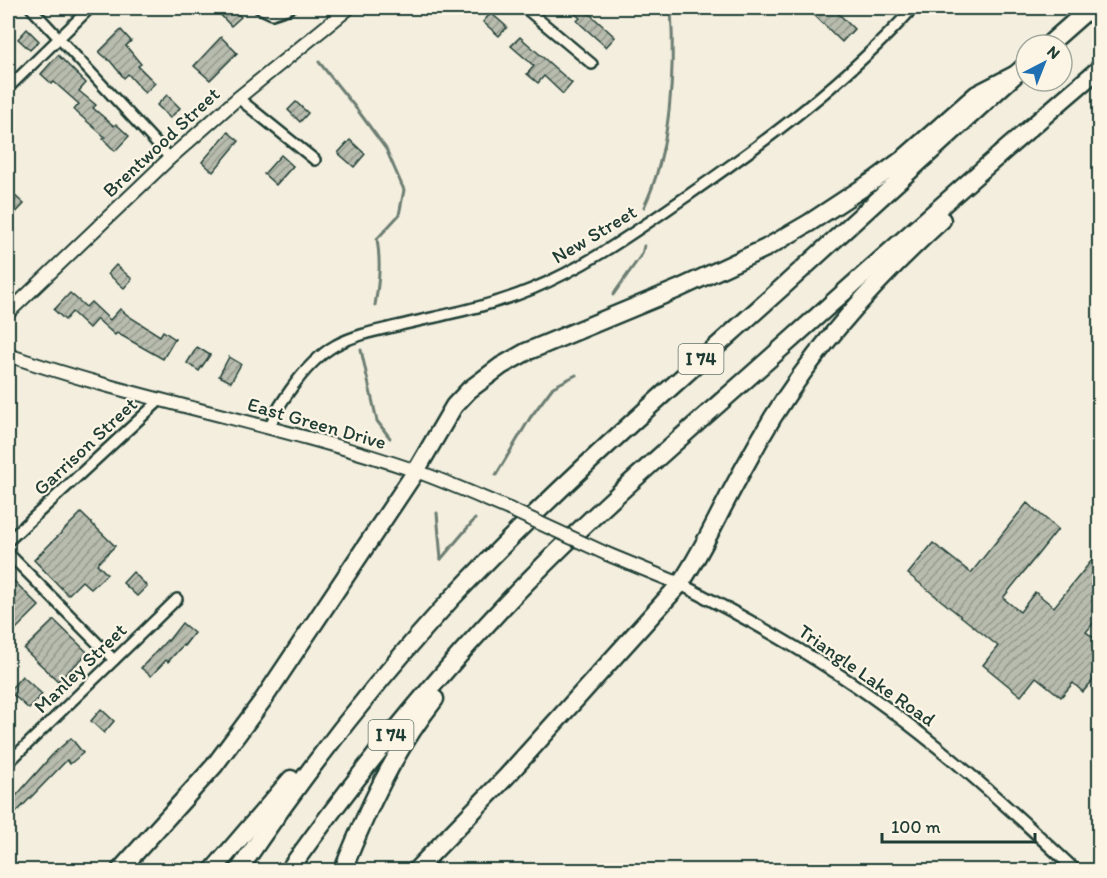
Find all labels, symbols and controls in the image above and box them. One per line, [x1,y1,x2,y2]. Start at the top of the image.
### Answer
north arrow [1014,33,1074,93]
text: N [1043,42,1064,63]
street label: Brentwood Street [98,81,225,202]
street label: New Street [547,199,641,269]
road number: I 74 [678,344,724,374]
street label: Garrison Street [28,392,142,500]
street label: East Green Drive [245,392,389,454]
street label: Manley Street [29,618,131,718]
street label: Triangle Lake Road [794,619,940,731]
road number: I 74 [368,720,414,750]
scale bar [882,806,1035,844]
text: 100 m [891,816,941,838]

